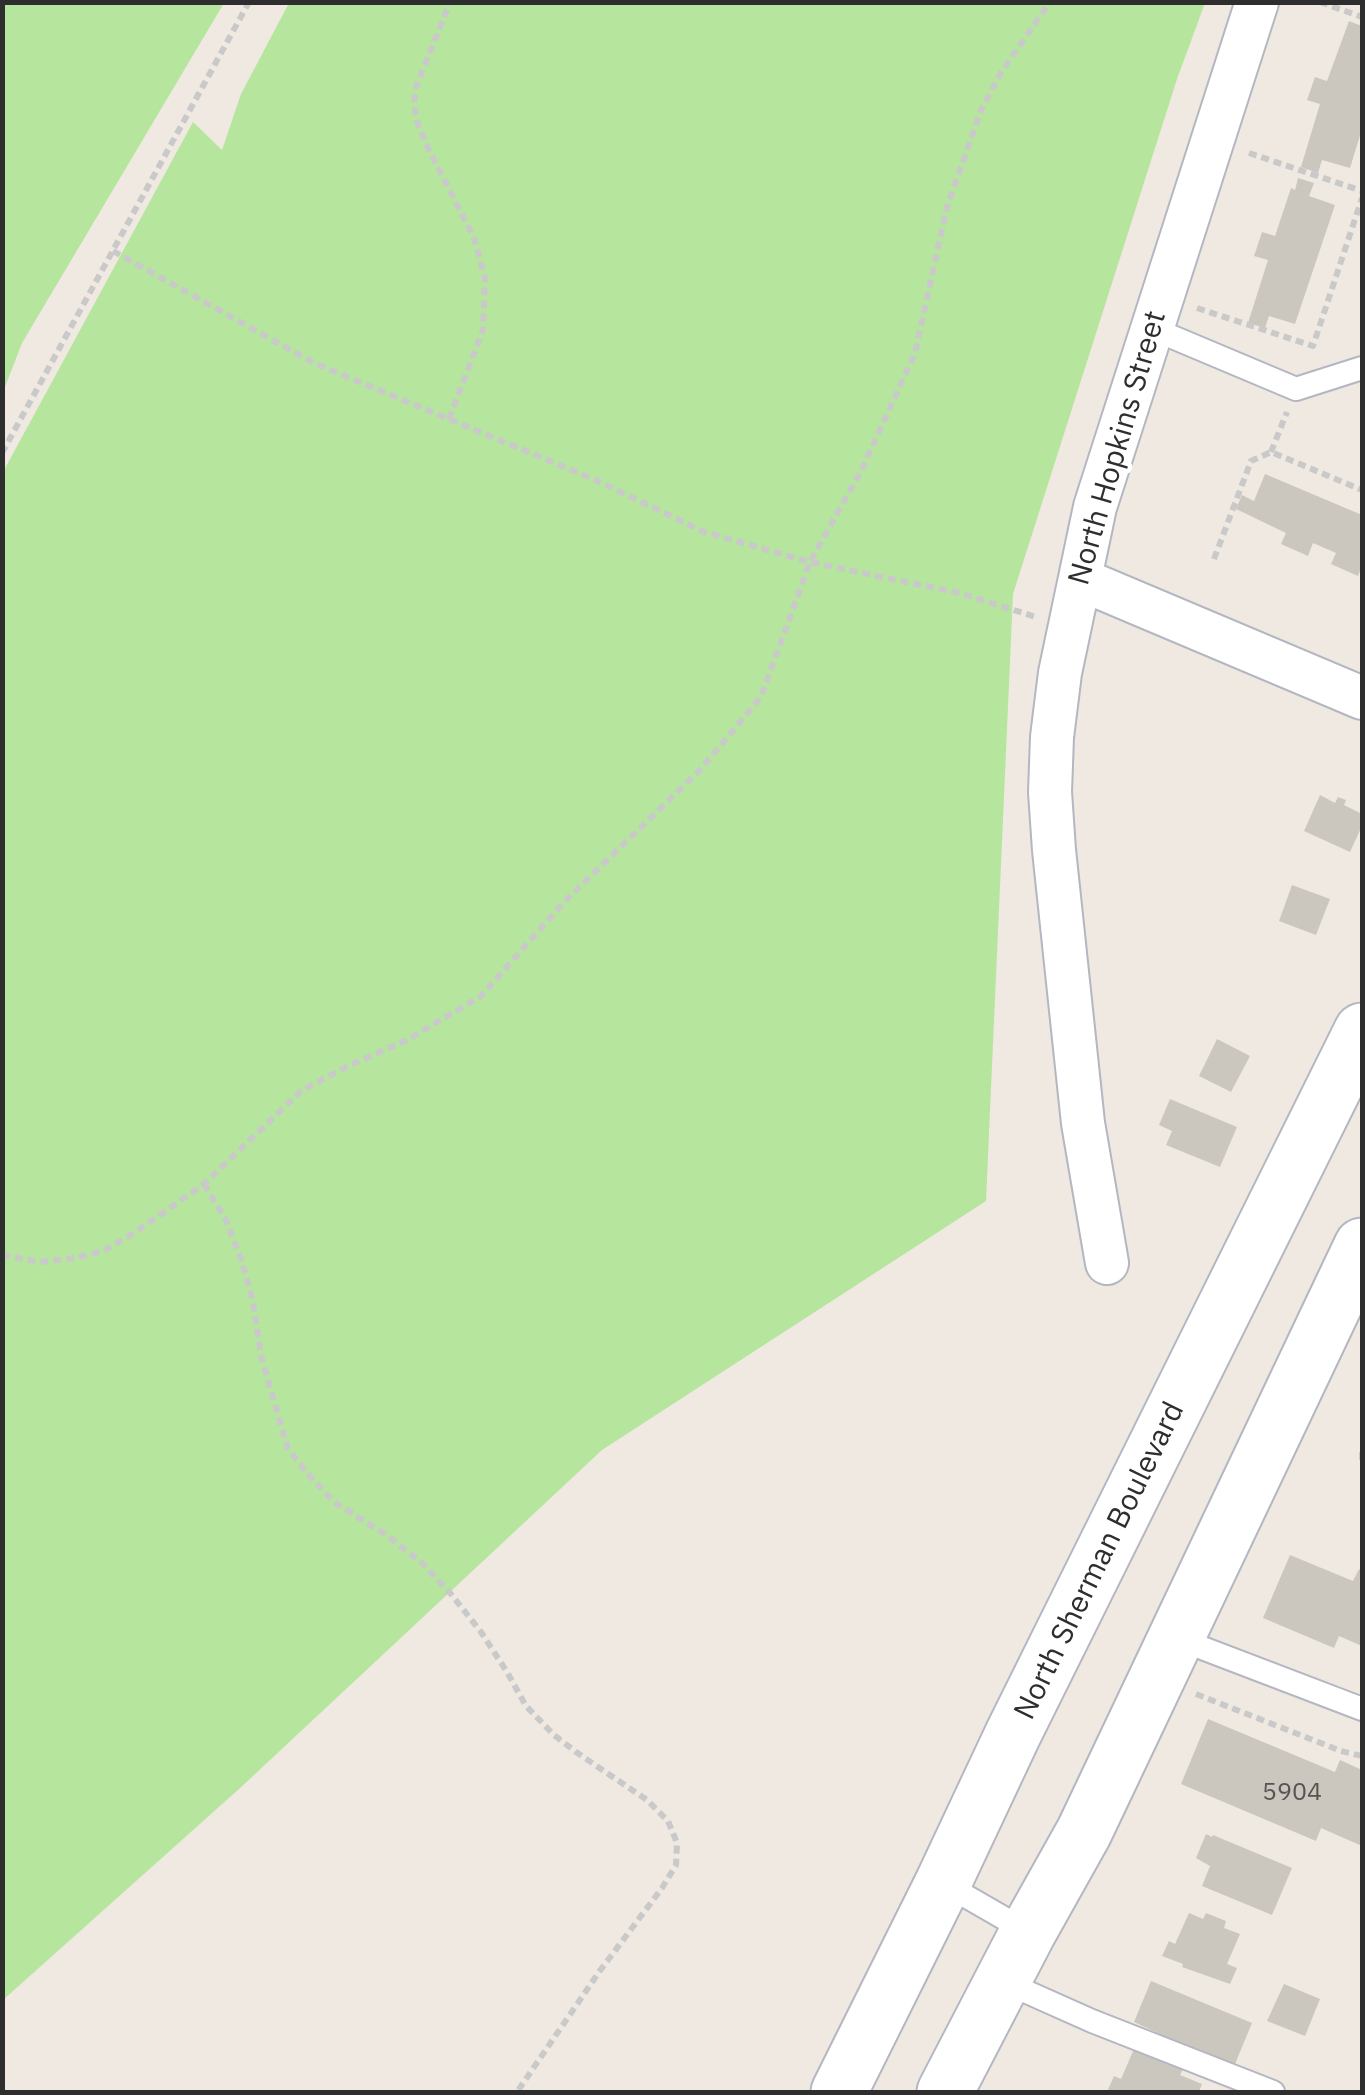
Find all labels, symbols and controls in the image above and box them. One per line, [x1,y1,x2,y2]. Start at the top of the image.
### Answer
street label: North Hopkins Street [1062,307,1174,589]
street label: North Sherman Boulevard [1007,1396,1193,1726]
house number: 5904 [1262,1778,1322,1808]

